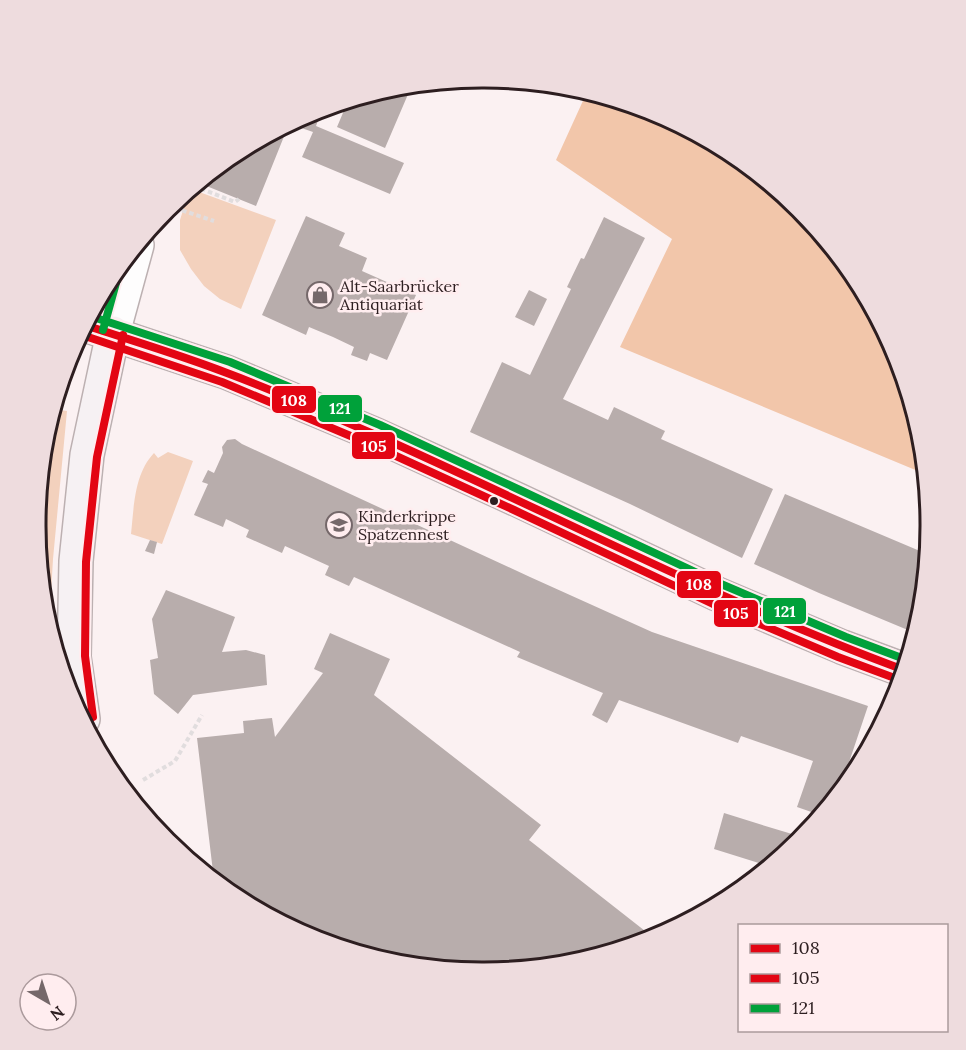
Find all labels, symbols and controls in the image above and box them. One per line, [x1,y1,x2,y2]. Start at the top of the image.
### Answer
place label: Alt-Saarbrücker Antiquariat [339,276,459,314]
shop icon: Alt-Saarbrücker Antiquariat [305,280,335,310]
line badge: 108 [271,385,317,414]
text: 108 [281,390,307,410]
line badge: 121 [317,394,363,423]
text: 121 [329,398,351,418]
line badge: 105 [351,431,396,460]
text: 105 [361,436,387,456]
unlabelled marker [488,495,500,507]
place label: Kinderkrippe Spatzennest [358,506,456,544]
school or university icon: Kinderkrippe Spatzennest [324,510,354,540]
line badge: 108 [676,570,722,599]
text: 108 [686,574,712,594]
line badge: 121 [762,597,807,625]
line badge: 105 [713,599,759,628]
text: 121 [774,601,796,621]
text: 105 [723,603,749,623]
legend [738,924,948,1032]
text: 108 [792,936,820,959]
text: 105 [792,966,820,989]
north arrow [18,972,78,1032]
text: 121 [792,996,815,1019]
text: N [46,1002,69,1025]

